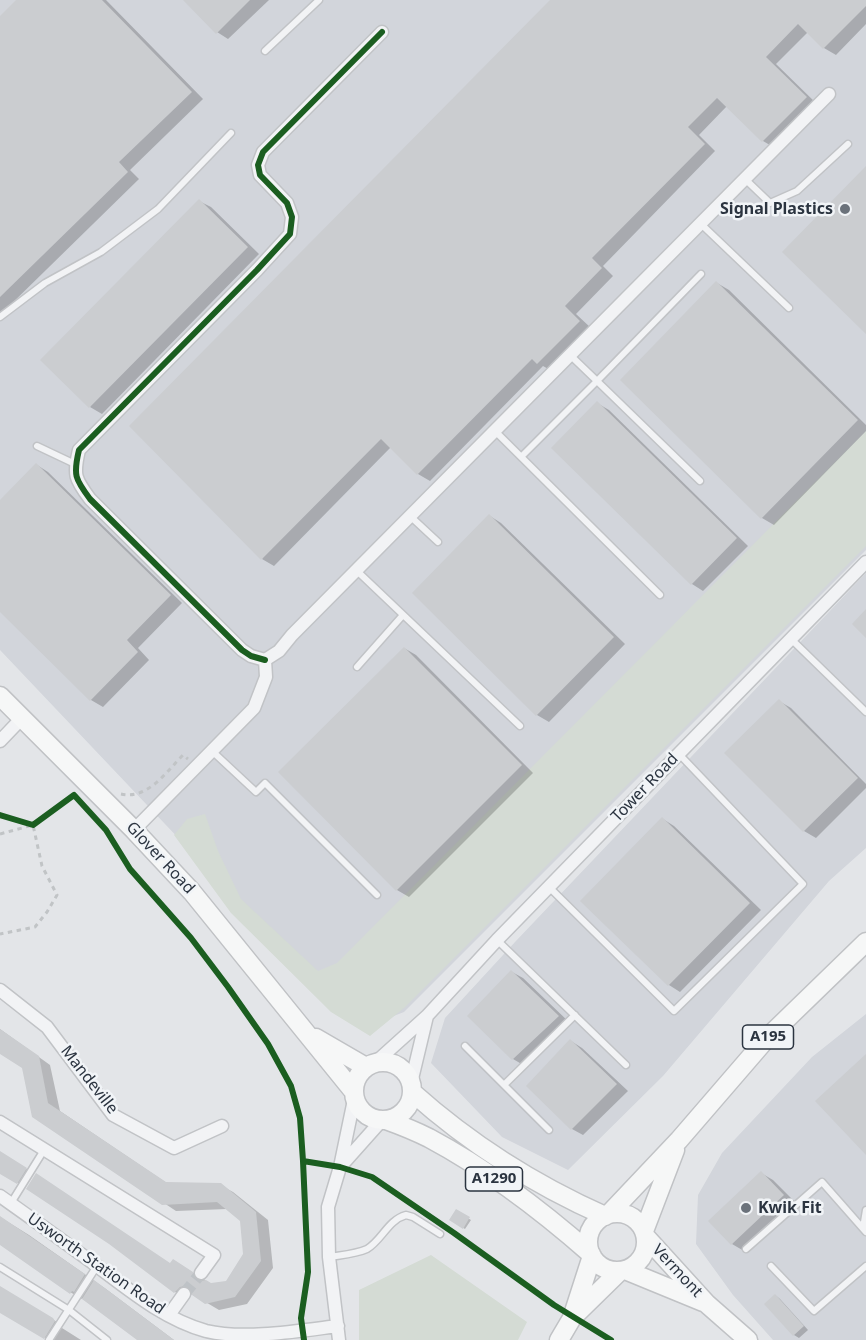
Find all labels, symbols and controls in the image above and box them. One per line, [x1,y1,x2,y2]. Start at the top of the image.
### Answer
place label: Signal Plastics [720,199,833,219]
marker: Signal Plastics [838,202,852,216]
street label: Tower Road [608,750,682,826]
street label: Glover Road [122,818,198,898]
road number: A195 [742,1025,794,1049]
street label: Mandeville [56,1042,122,1118]
road number: A1290 [466,1167,522,1191]
place label: Kwik Fit [758,1198,822,1218]
marker: Kwik Fit [739,1201,753,1215]
street label: Usworth Station Road [23,1209,169,1319]
street label: Vermont [648,1241,706,1301]

